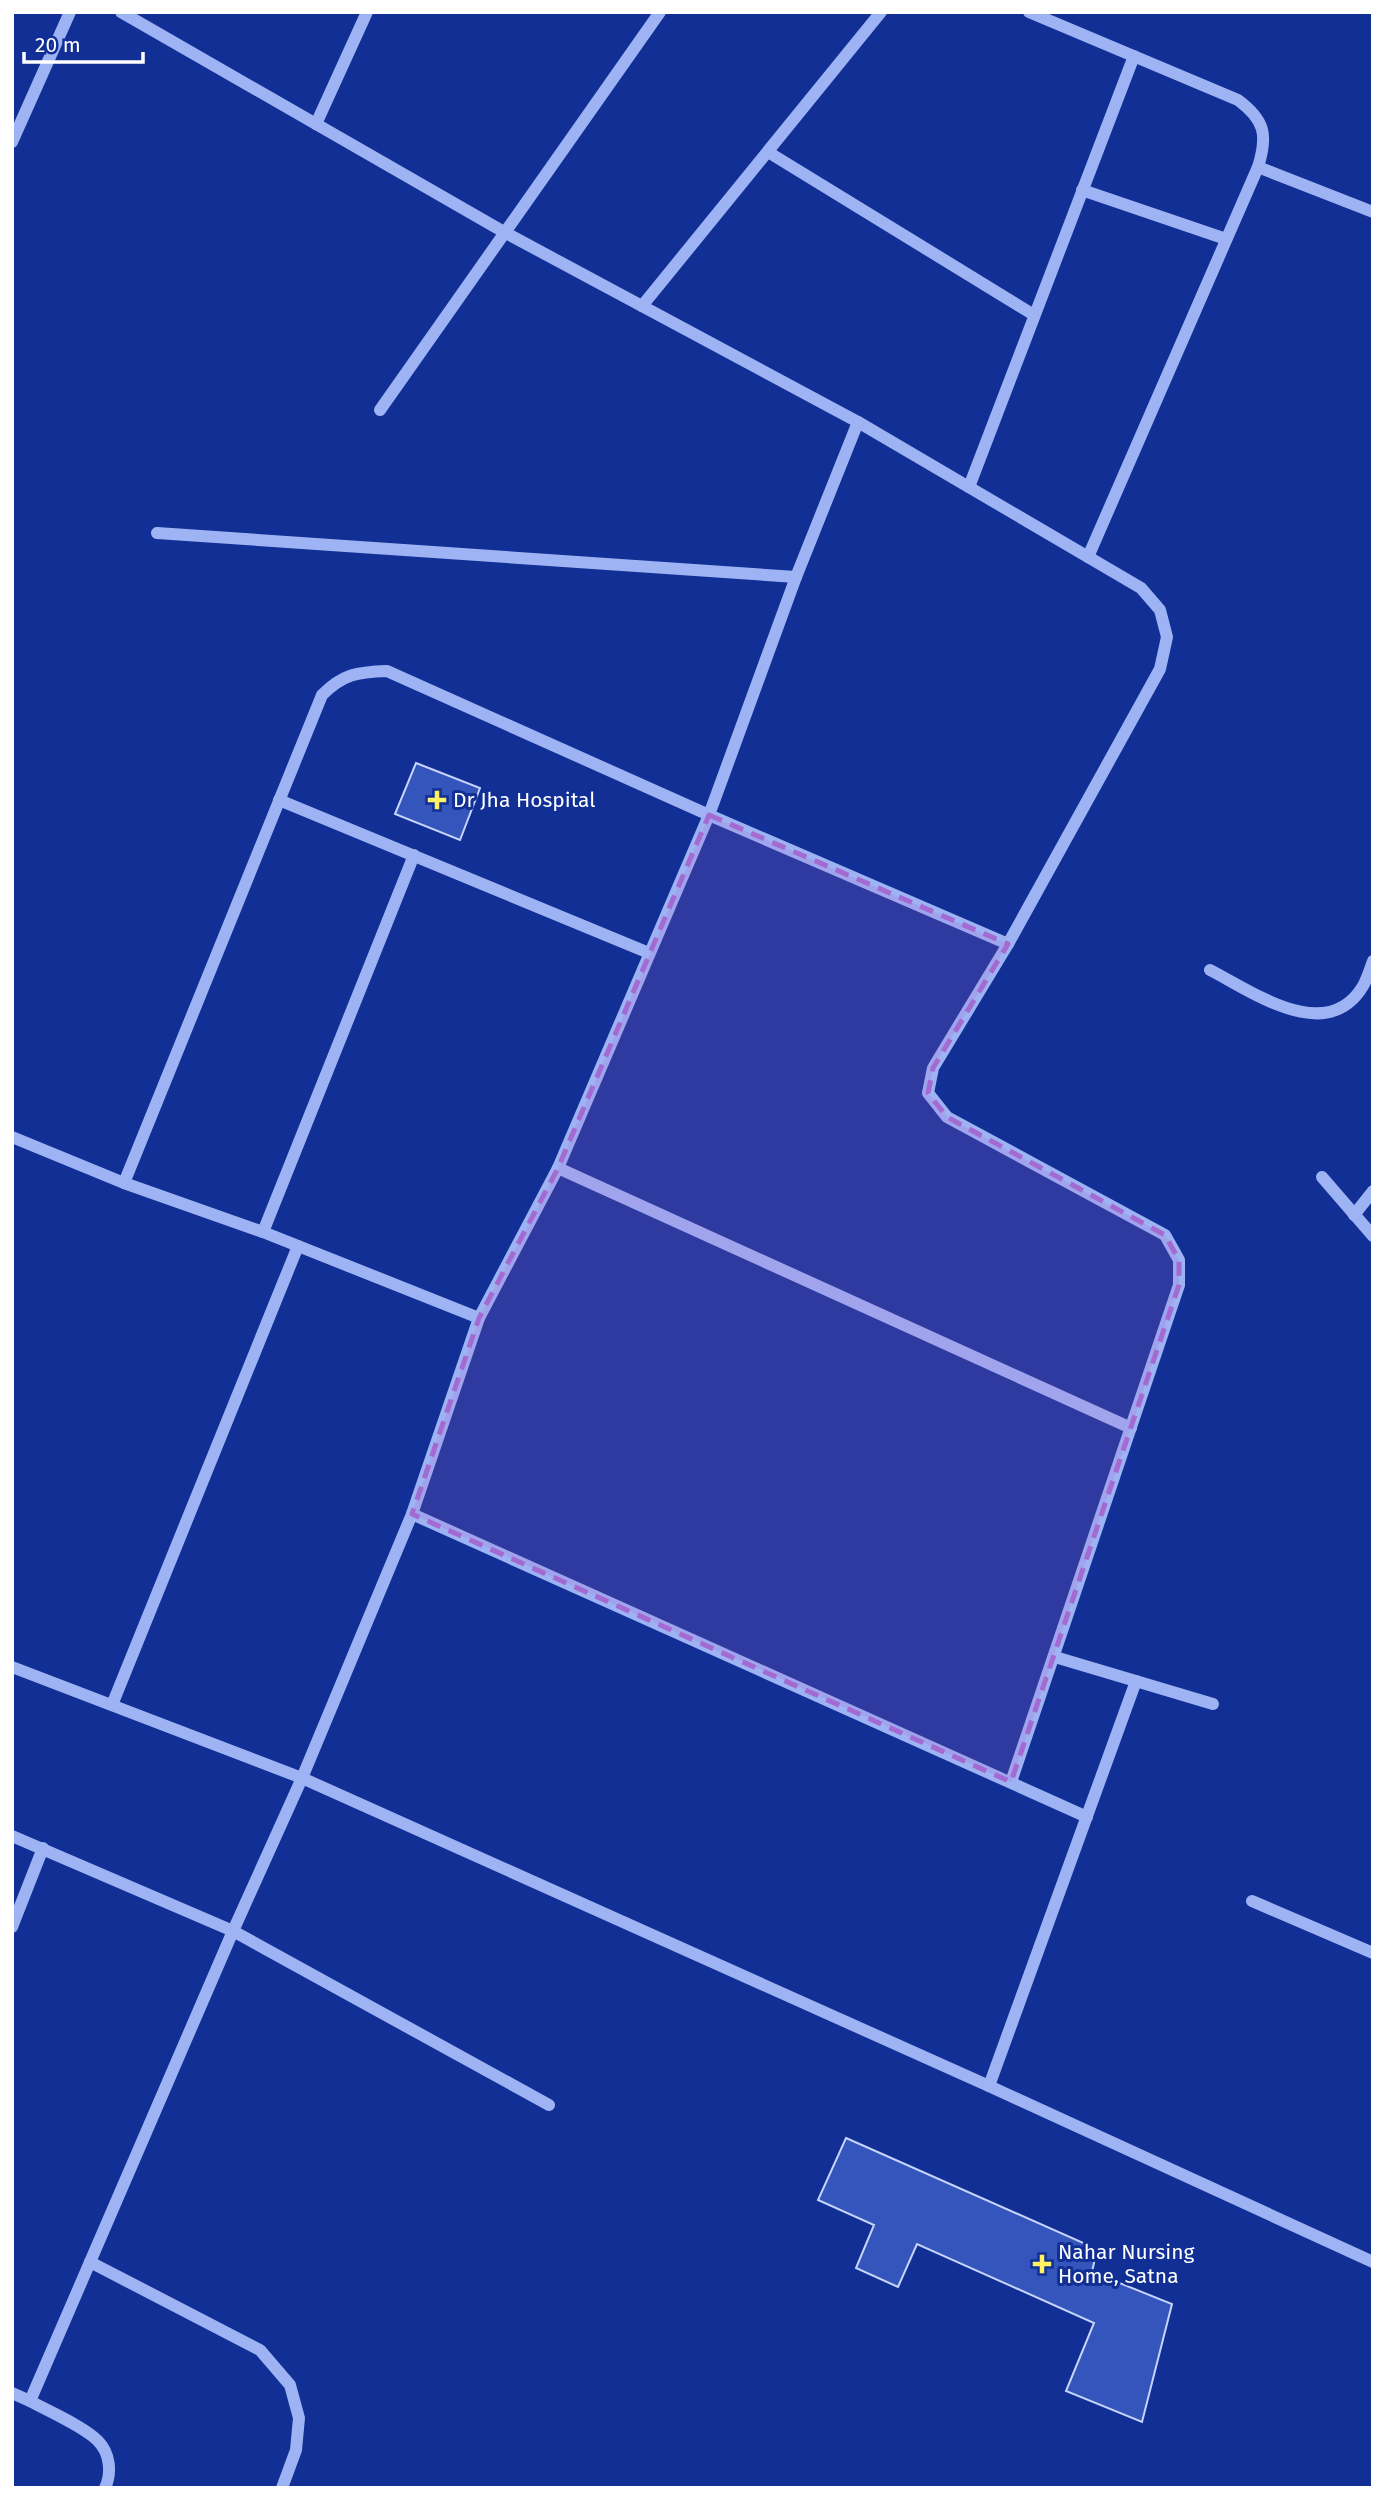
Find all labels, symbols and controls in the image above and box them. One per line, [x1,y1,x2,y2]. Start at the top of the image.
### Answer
scale bar [24,21,144,65]
text: 20 m [35,32,81,58]
place label: Dr Jha Hospital [453,787,595,813]
marker: Dr Jha Hospital [427,790,447,810]
place label: Nahar Nursing Home, Satna [1058,2239,1195,2289]
marker: Nahar Nursing Home, Satna [1032,2254,1052,2274]

